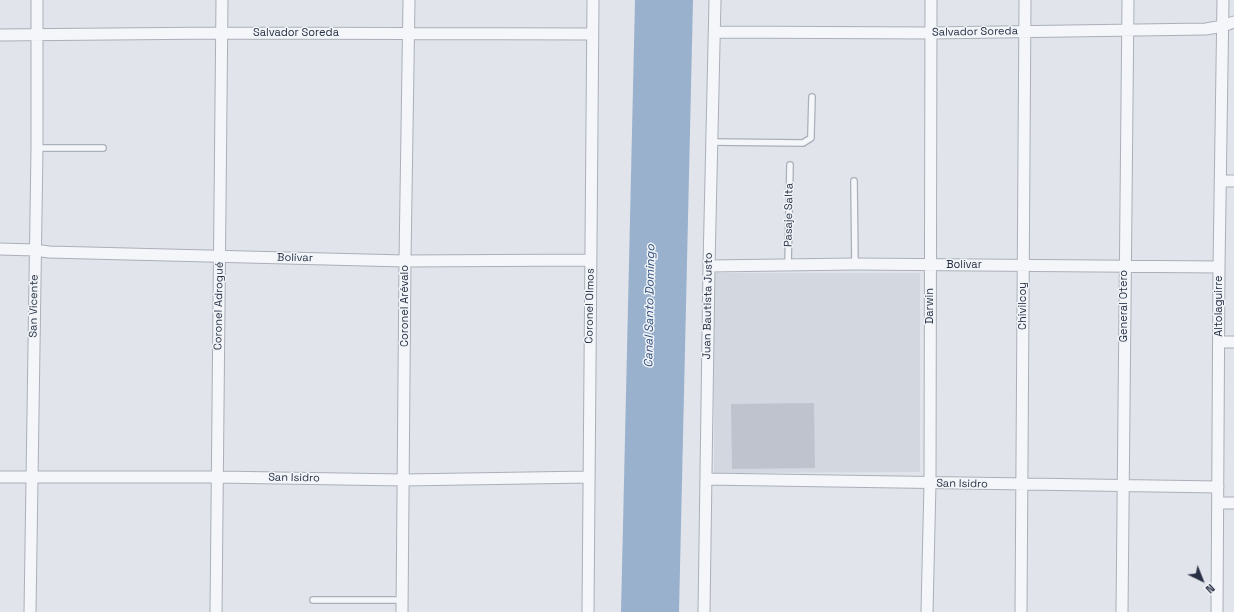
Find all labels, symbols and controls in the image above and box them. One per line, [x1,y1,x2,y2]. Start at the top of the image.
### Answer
street label: Salvador Soreda [932,25,1018,39]
street label: Salvador Soreda [253,26,339,40]
street label: Pasaje Salta [782,183,796,247]
water label: Canal Santo Domingo [642,244,658,368]
street label: Bolívar [277,251,313,265]
street label: Juan Bautista Justo [700,252,716,360]
street label: Bolívar [946,258,982,272]
street label: Coronel Adrogué [212,262,226,350]
street label: Coronel Arévalo [398,265,412,347]
street label: Coronel Olmos [583,268,597,344]
street label: General Otero [1117,270,1131,342]
street label: San Vicente [27,274,41,338]
street label: Altolaguirre [1212,275,1226,337]
street label: Chivilcoy [1016,282,1030,330]
street label: Darwin [923,288,937,324]
street label: San Isidro [268,471,320,485]
street label: San Isidro [936,477,988,491]
north arrow [1182,560,1222,600]
text: N [1203,581,1218,596]

